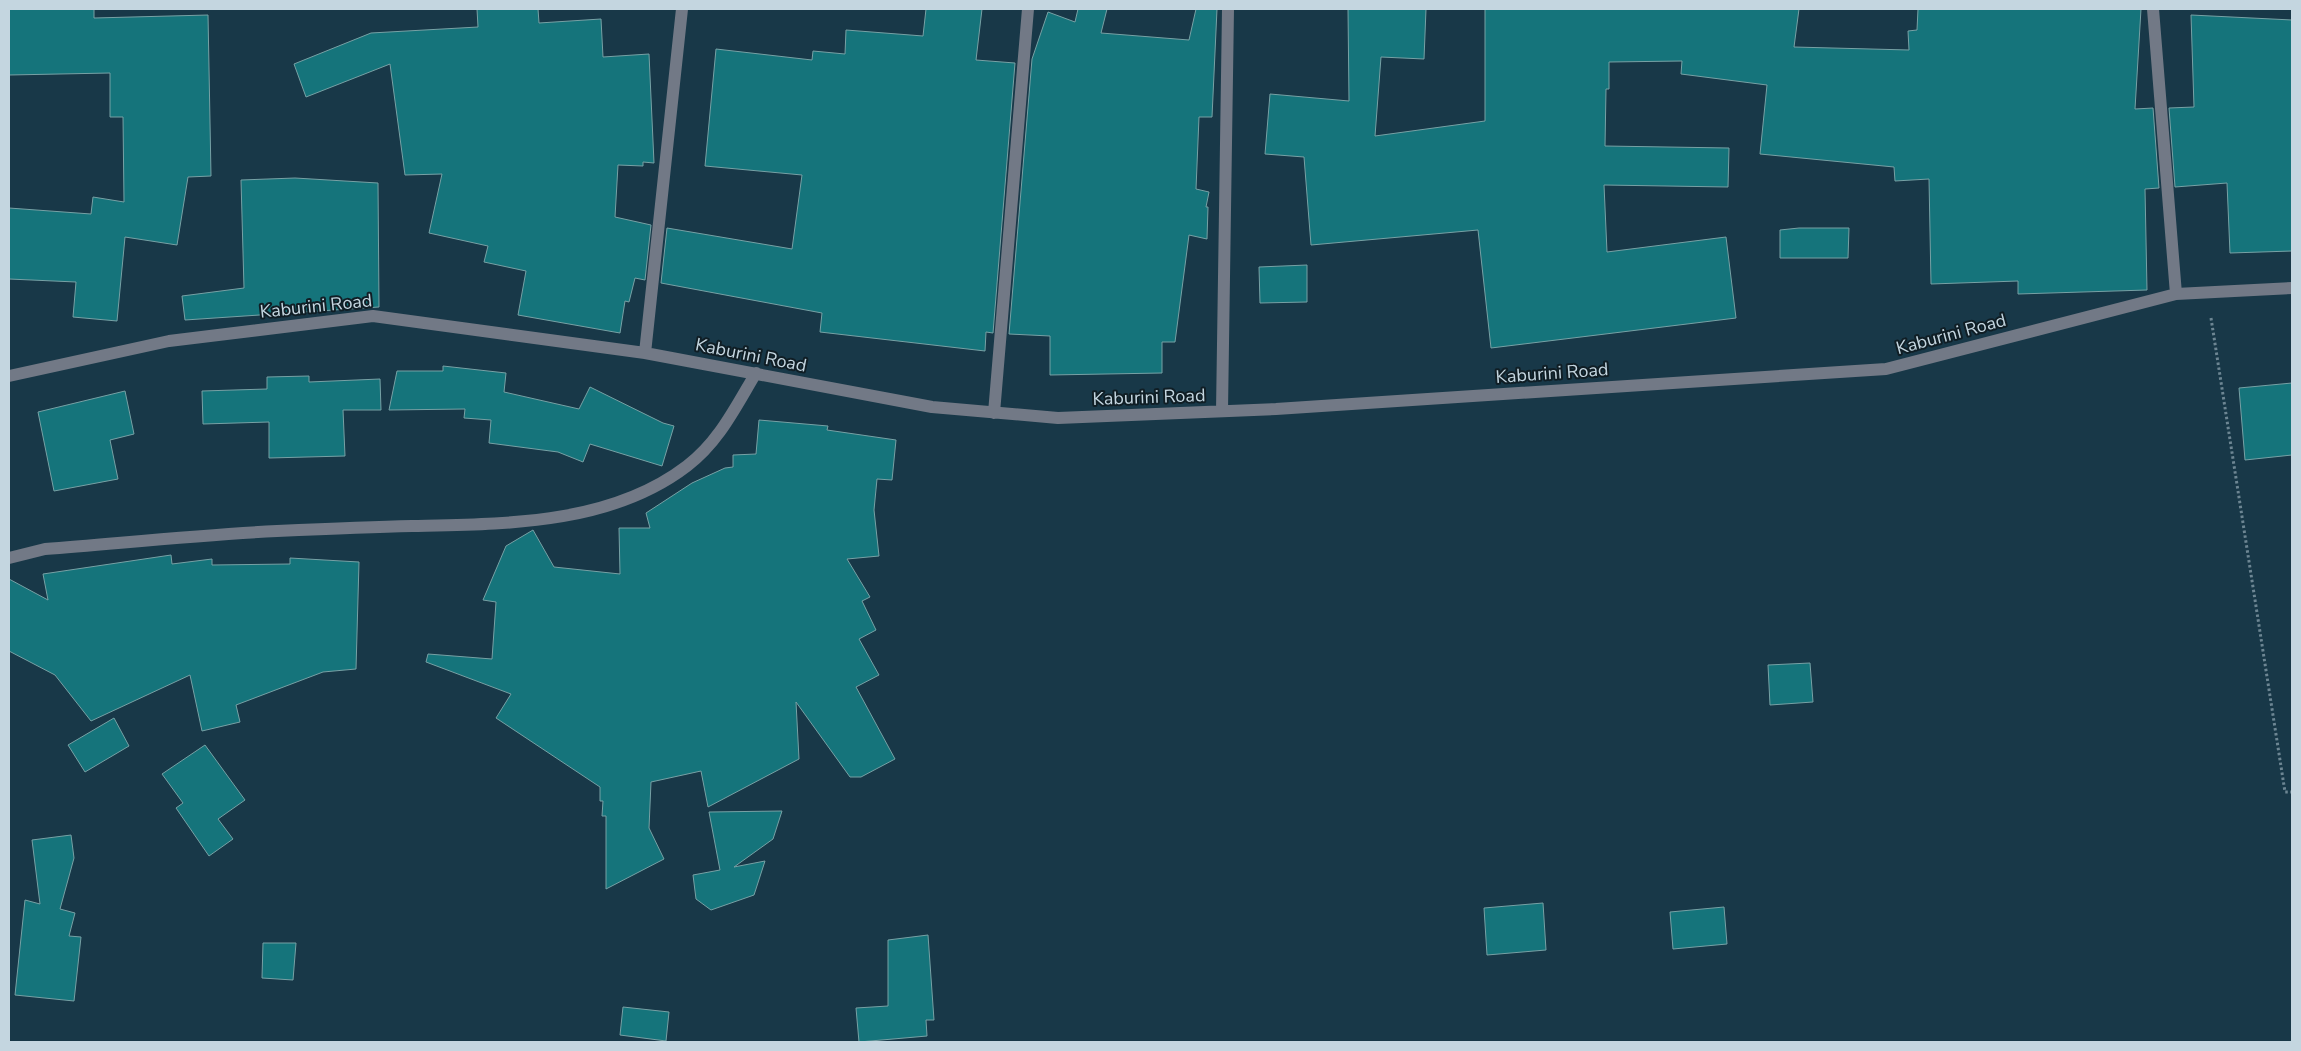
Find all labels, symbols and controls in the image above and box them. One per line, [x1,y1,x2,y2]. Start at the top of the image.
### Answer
street label: Kaburini Road [259,288,373,324]
street label: Kaburini Road [1893,308,2009,360]
street label: Kaburini Road [693,332,809,378]
street label: Kaburini Road [1495,357,1609,389]
street label: Kaburini Road [1092,383,1206,411]

